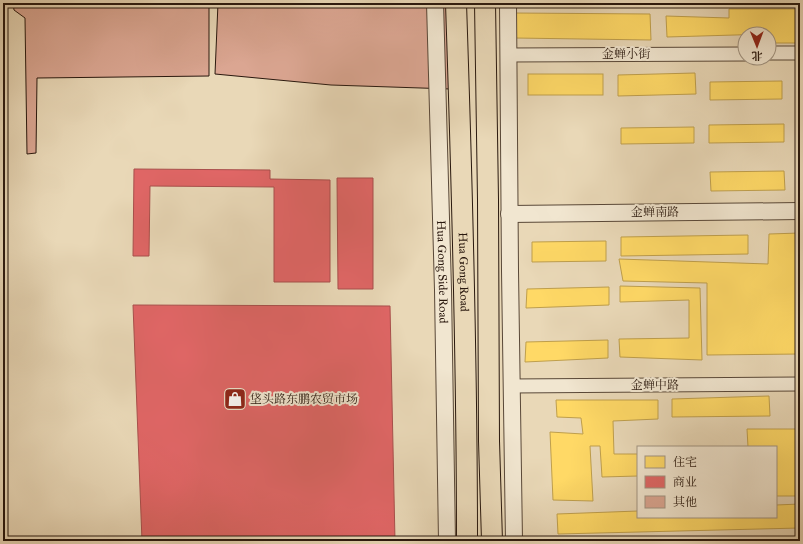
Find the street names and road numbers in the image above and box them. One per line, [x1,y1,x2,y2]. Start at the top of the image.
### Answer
street label: 金蝉小街 [602,47,651,61]
street label: 金蝉南路 [631,205,679,219]
street label: Hua Gong Side Road [434,220,451,324]
street label: Hua Gong Road [456,232,472,312]
street label: 金蝉中路 [631,378,679,392]

